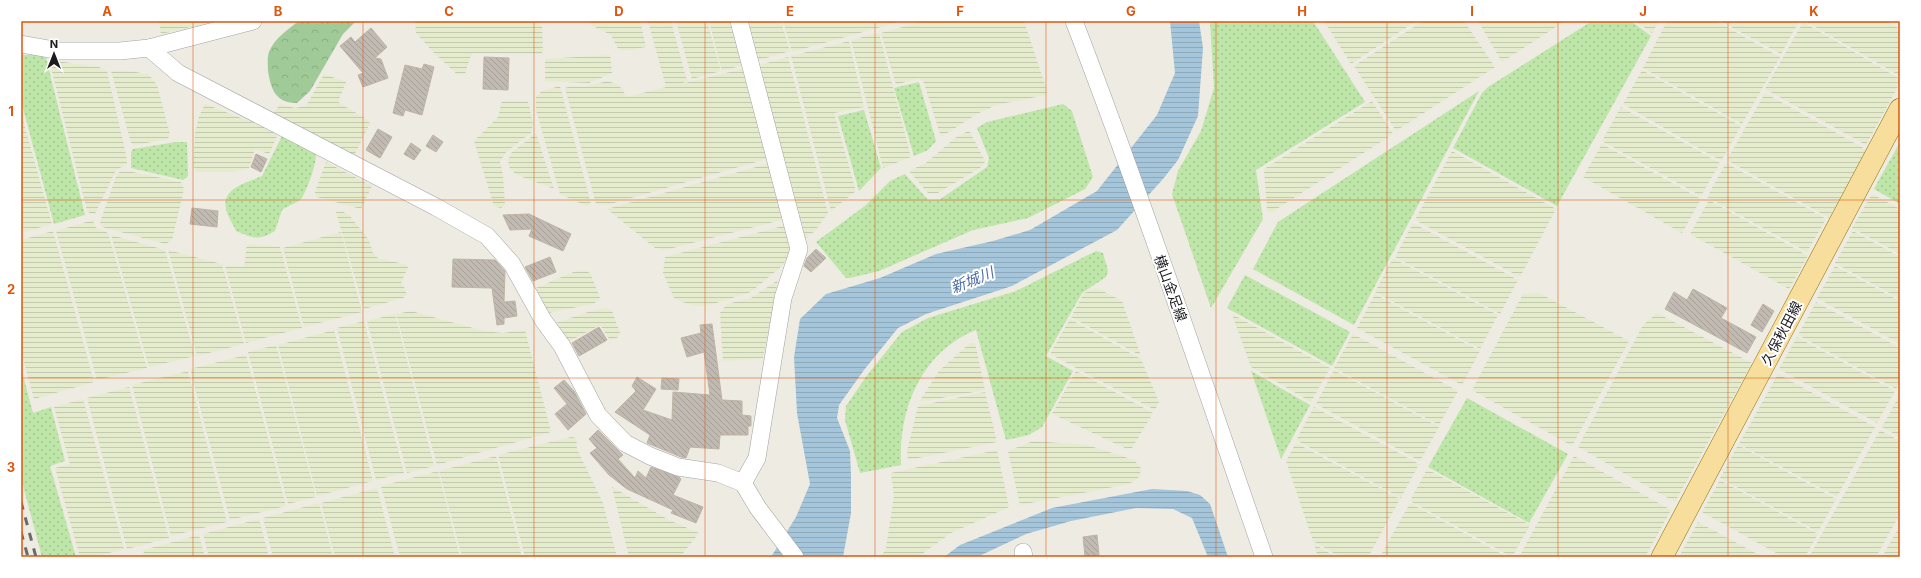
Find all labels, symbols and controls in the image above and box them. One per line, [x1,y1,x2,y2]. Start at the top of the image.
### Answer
text: A [102,3,112,19]
text: B [274,3,283,19]
text: C [444,3,454,19]
text: D [614,3,624,19]
text: E [786,3,794,19]
text: F [956,3,964,19]
text: G [1126,3,1136,19]
text: H [1297,3,1307,19]
text: I [1470,3,1474,19]
text: J [1639,3,1647,19]
text: K [1809,3,1819,19]
north arrow [34,34,74,74]
text: N [50,37,58,51]
text: 1 [8,103,14,119]
street label: 横山金足線 [1151,252,1191,324]
water label: 新城川 [948,262,998,297]
text: 2 [7,281,15,297]
street label: 久保秋田線 [1757,298,1805,368]
text: 3 [7,459,15,475]

